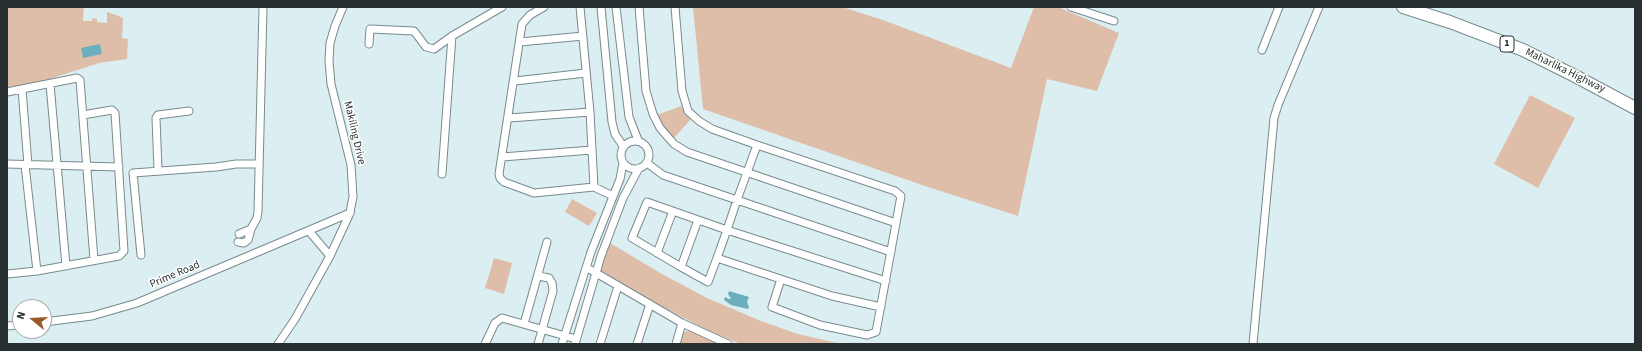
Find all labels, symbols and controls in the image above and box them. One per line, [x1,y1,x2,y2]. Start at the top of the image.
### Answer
road number: 1 [1500,36,1514,52]
street label: Maharlika Highway [1523,46,1607,96]
street label: Makiling Drive [340,100,368,166]
street label: Prime Road [148,259,202,291]
north arrow [12,299,52,339]
text: N [13,310,29,321]

